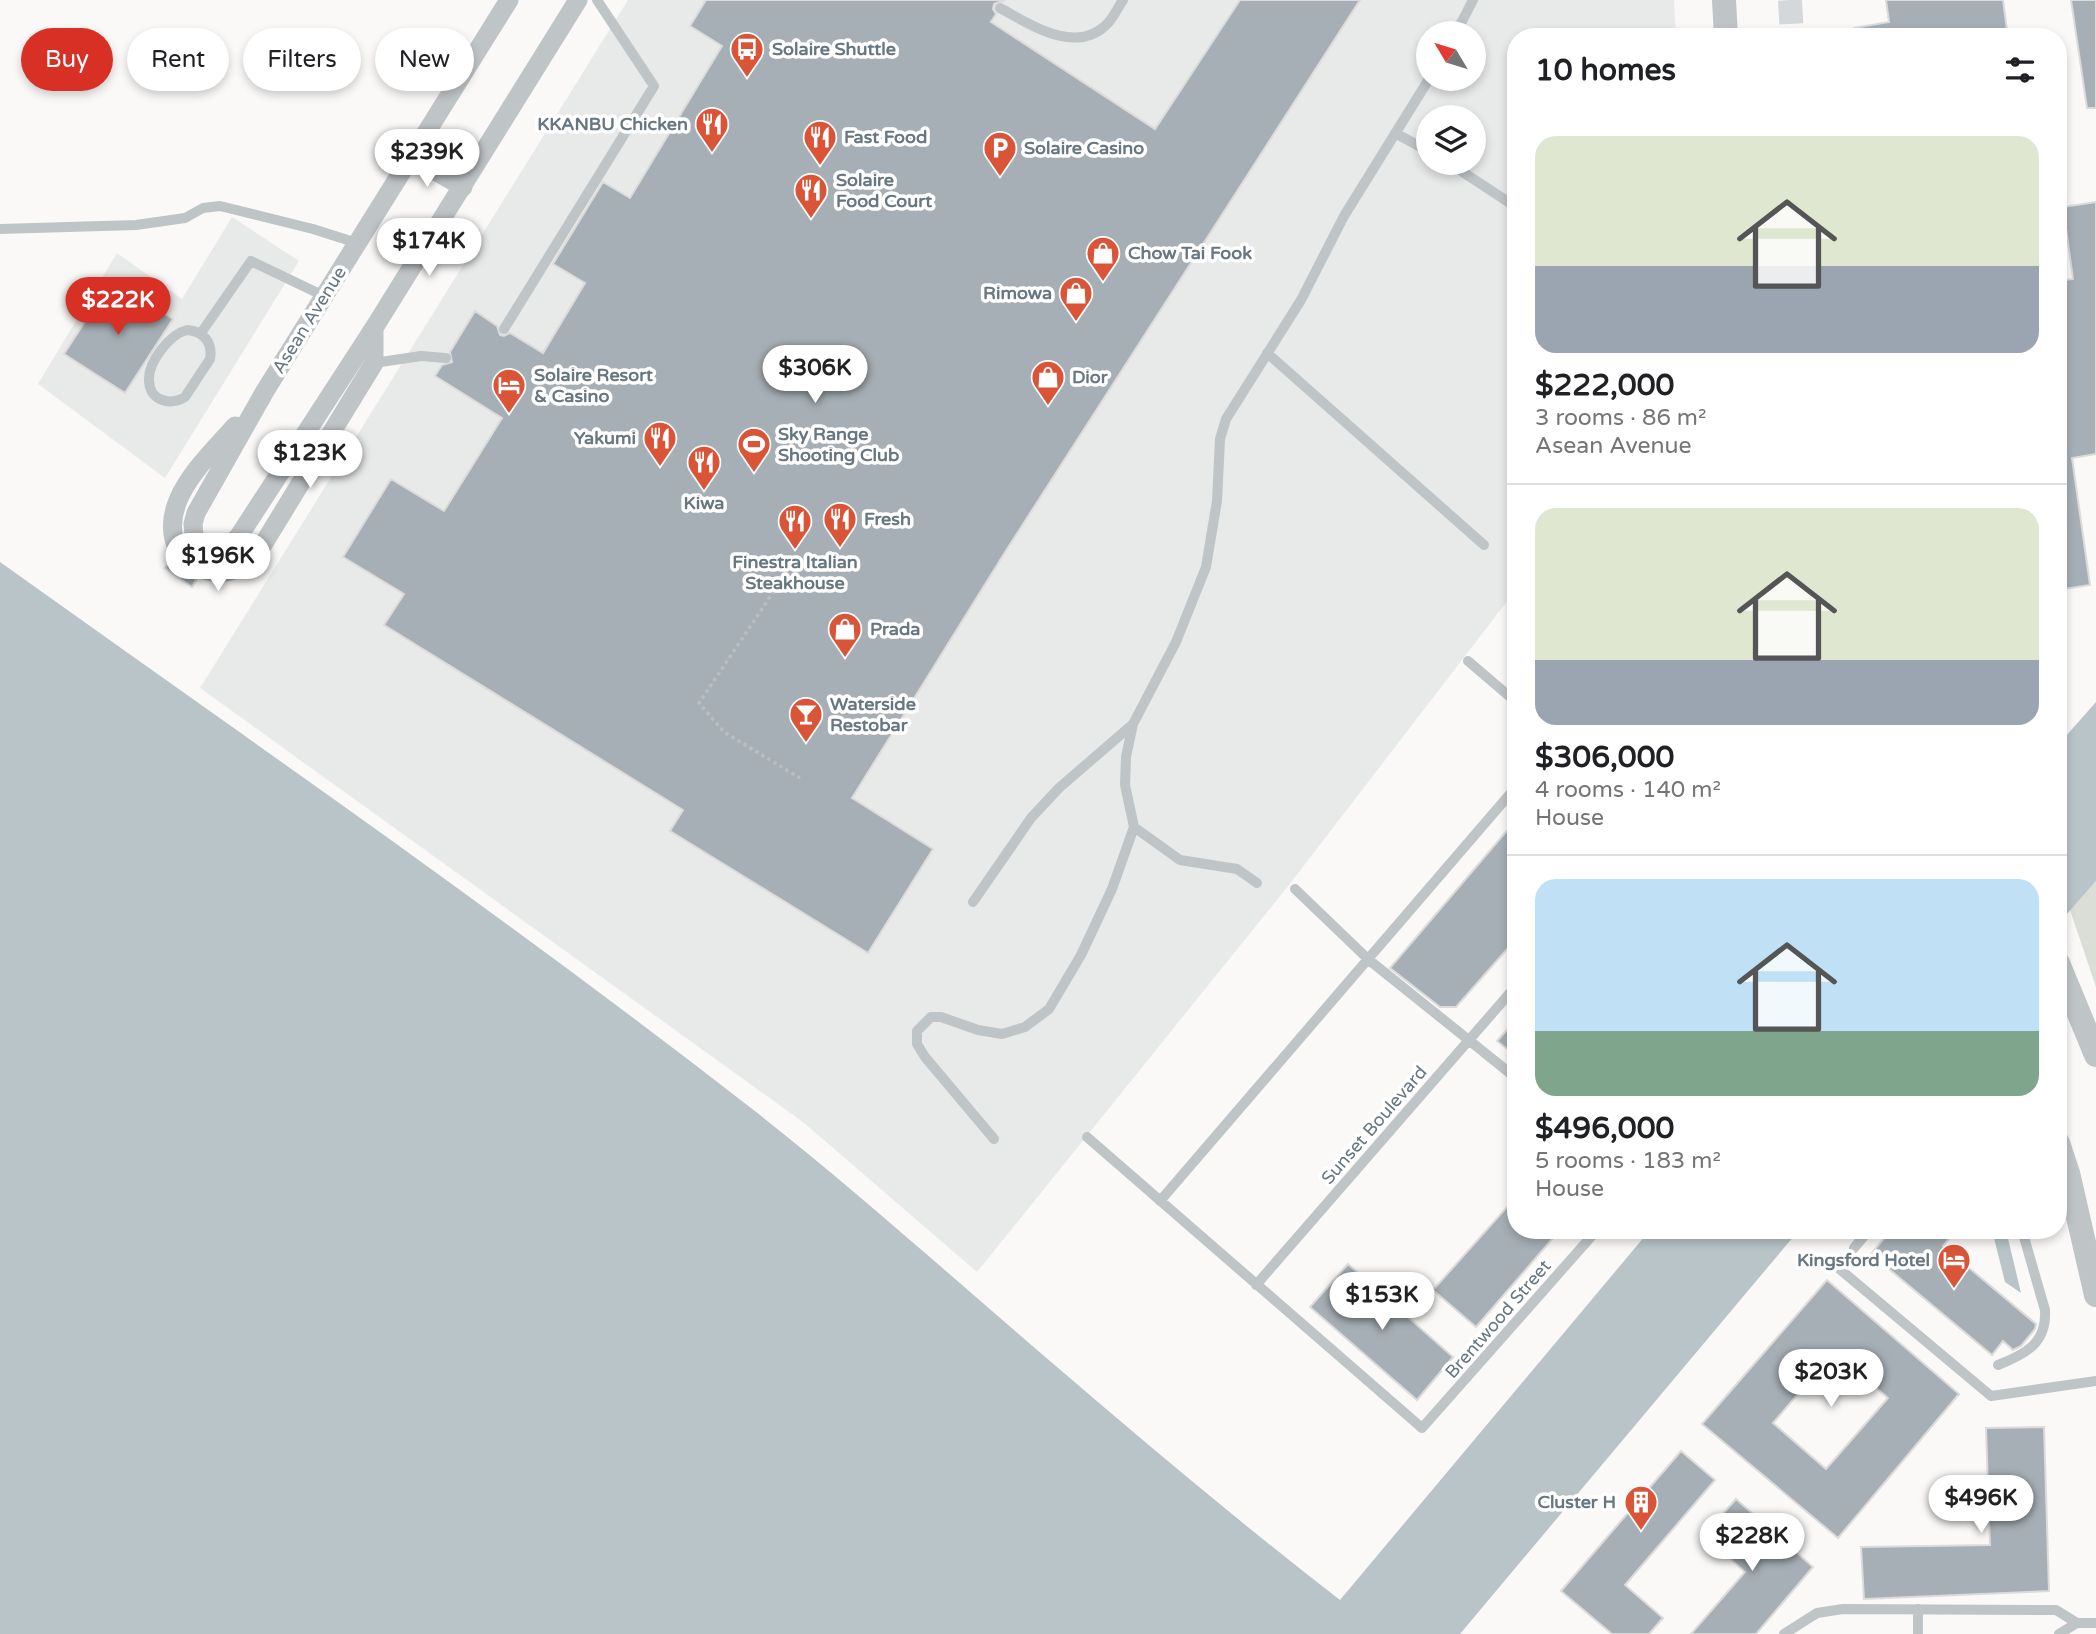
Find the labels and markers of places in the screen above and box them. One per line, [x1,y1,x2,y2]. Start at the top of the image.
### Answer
bus stop icon: Solaire Shuttle [728,30,766,79]
place label: Solaire Shuttle [772,38,896,60]
restaurant icon: KKANBU Chicken [693,105,731,154]
place label: KKANBU Chicken [537,113,688,135]
restaurant icon: Fast Food [801,118,839,167]
place label: Fast Food [844,126,927,148]
parking icon: Solaire Casino [981,129,1019,178]
pin: $239K [378,130,476,189]
place label: Solaire Casino [1024,137,1144,159]
place label: Solaire Food Court [836,169,932,212]
restaurant icon: Solaire Food Court [792,171,830,220]
pin: $174K [380,218,478,278]
shop icon: Chow Tai Fook [1084,234,1122,283]
place label: Chow Tai Fook [1128,242,1252,264]
shop icon: Rimowa [1057,274,1095,323]
pin: $222K [69,278,167,337]
place label: Rimowa [983,282,1052,304]
pin: $306K [766,346,864,405]
shop icon: Dior [1029,358,1067,407]
place label: Solaire Resort & Casino [534,364,653,407]
hotel icon: Solaire Resort & Casino [490,366,528,415]
place label: Dior [1072,366,1109,388]
restaurant icon: Yakumi [641,419,679,468]
place label: Sky Range Shooting Club [778,423,899,466]
sports icon: Sky Range Shooting Club [735,425,773,474]
place label: Yakumi [574,427,636,449]
pin: $123K [261,430,359,490]
restaurant icon: Kiwa [685,443,723,492]
place label: Kiwa [684,492,724,514]
restaurant icon: Fresh [821,500,859,549]
restaurant icon: Finestra Italian Steakhouse [776,502,814,551]
place label: Fresh [864,508,911,530]
pin: $196K [169,534,267,593]
place label: Finestra Italian Steakhouse [732,551,858,594]
shop icon: Prada [826,610,864,659]
place label: Prada [870,618,920,640]
place label: Waterside Restobar [830,693,916,736]
bar icon: Waterside Restobar [787,695,825,744]
hotel icon: Kingsford Hotel [1935,1241,1973,1290]
place label: Kingsford Hotel [1797,1249,1930,1271]
pin: $153K [1333,1272,1431,1332]
pin: $203K [1782,1350,1880,1409]
pin: $496K [1932,1476,2030,1535]
building icon: Cluster H [1622,1483,1660,1532]
place label: Cluster H [1537,1491,1616,1513]
pin: $228K [1703,1514,1801,1573]

